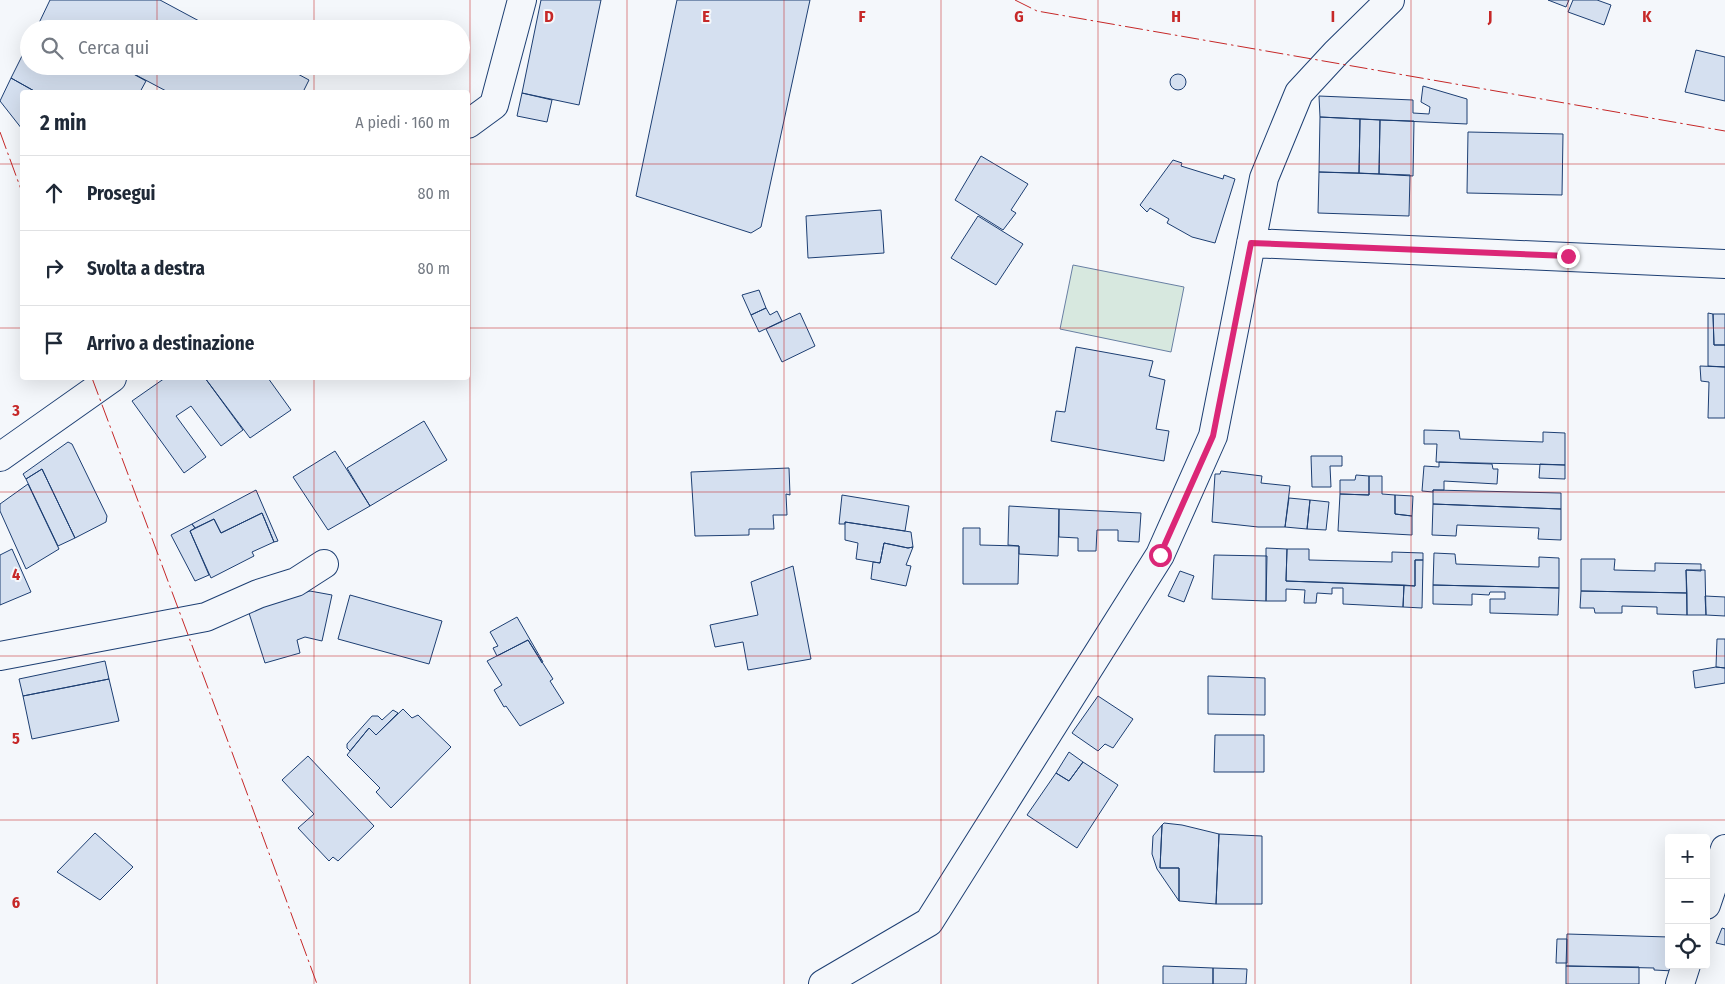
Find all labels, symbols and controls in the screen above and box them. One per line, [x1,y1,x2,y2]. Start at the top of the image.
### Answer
text: D [544,7,554,26]
text: E [702,7,710,26]
text: F [858,7,866,26]
text: G [1014,7,1024,26]
text: H [1171,7,1181,26]
text: I [1331,7,1335,26]
text: J [1487,7,1492,26]
text: K [1642,7,1652,26]
search box [20,20,470,75]
icon: search [38,34,66,62]
text: Cerca qui [78,36,149,59]
text: 2 min [40,110,87,136]
text: A piedi · 160 m [355,113,450,132]
icon: ahead [40,179,68,207]
text: Prosegui [87,182,156,205]
text: 80 m [418,184,450,203]
route end [1557,245,1580,268]
icon: right [40,254,68,282]
text: Svolta a destra [87,257,205,280]
text: 80 m [418,259,450,278]
icon: arrive [40,329,68,357]
text: Arrivo a destinazione [87,332,254,355]
text: 3 [11,401,20,420]
route start [1149,544,1172,567]
text: 4 [12,565,20,584]
text: 5 [12,729,20,748]
map controls [1665,834,1710,969]
button: + [1665,834,1710,879]
button: − [1665,879,1710,924]
text: 6 [12,893,20,912]
button: locate [1665,924,1710,969]

